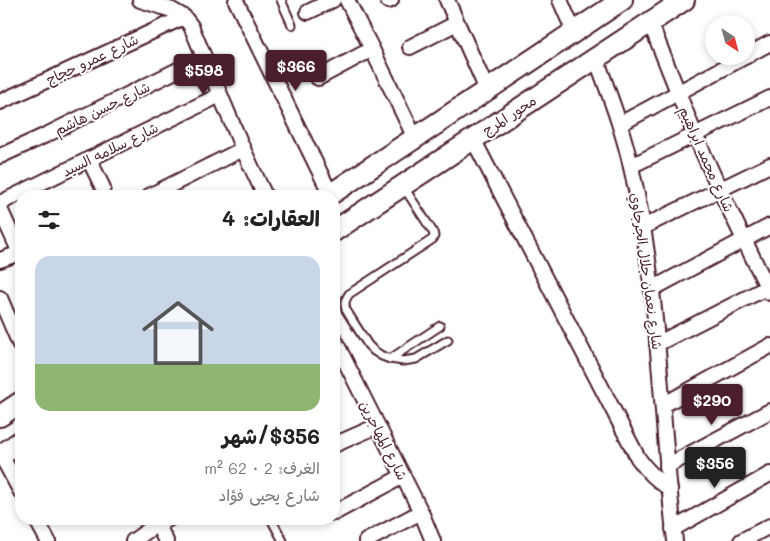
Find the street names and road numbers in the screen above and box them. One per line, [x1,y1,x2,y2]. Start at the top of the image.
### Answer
street label: شارع عمرو حجاج [43,29,142,90]
street label: شارع حسن هاشم [51,77,154,141]
street label: محور المرج [478,91,540,140]
street label: شارع محمد ابراهيم [673,103,739,216]
street label: شارع سلامه السيد [59,118,162,181]
street label: شارع نعمان جلال الجرجاوي [625,191,667,351]
street label: شارع المهاجرين [355,397,412,484]

